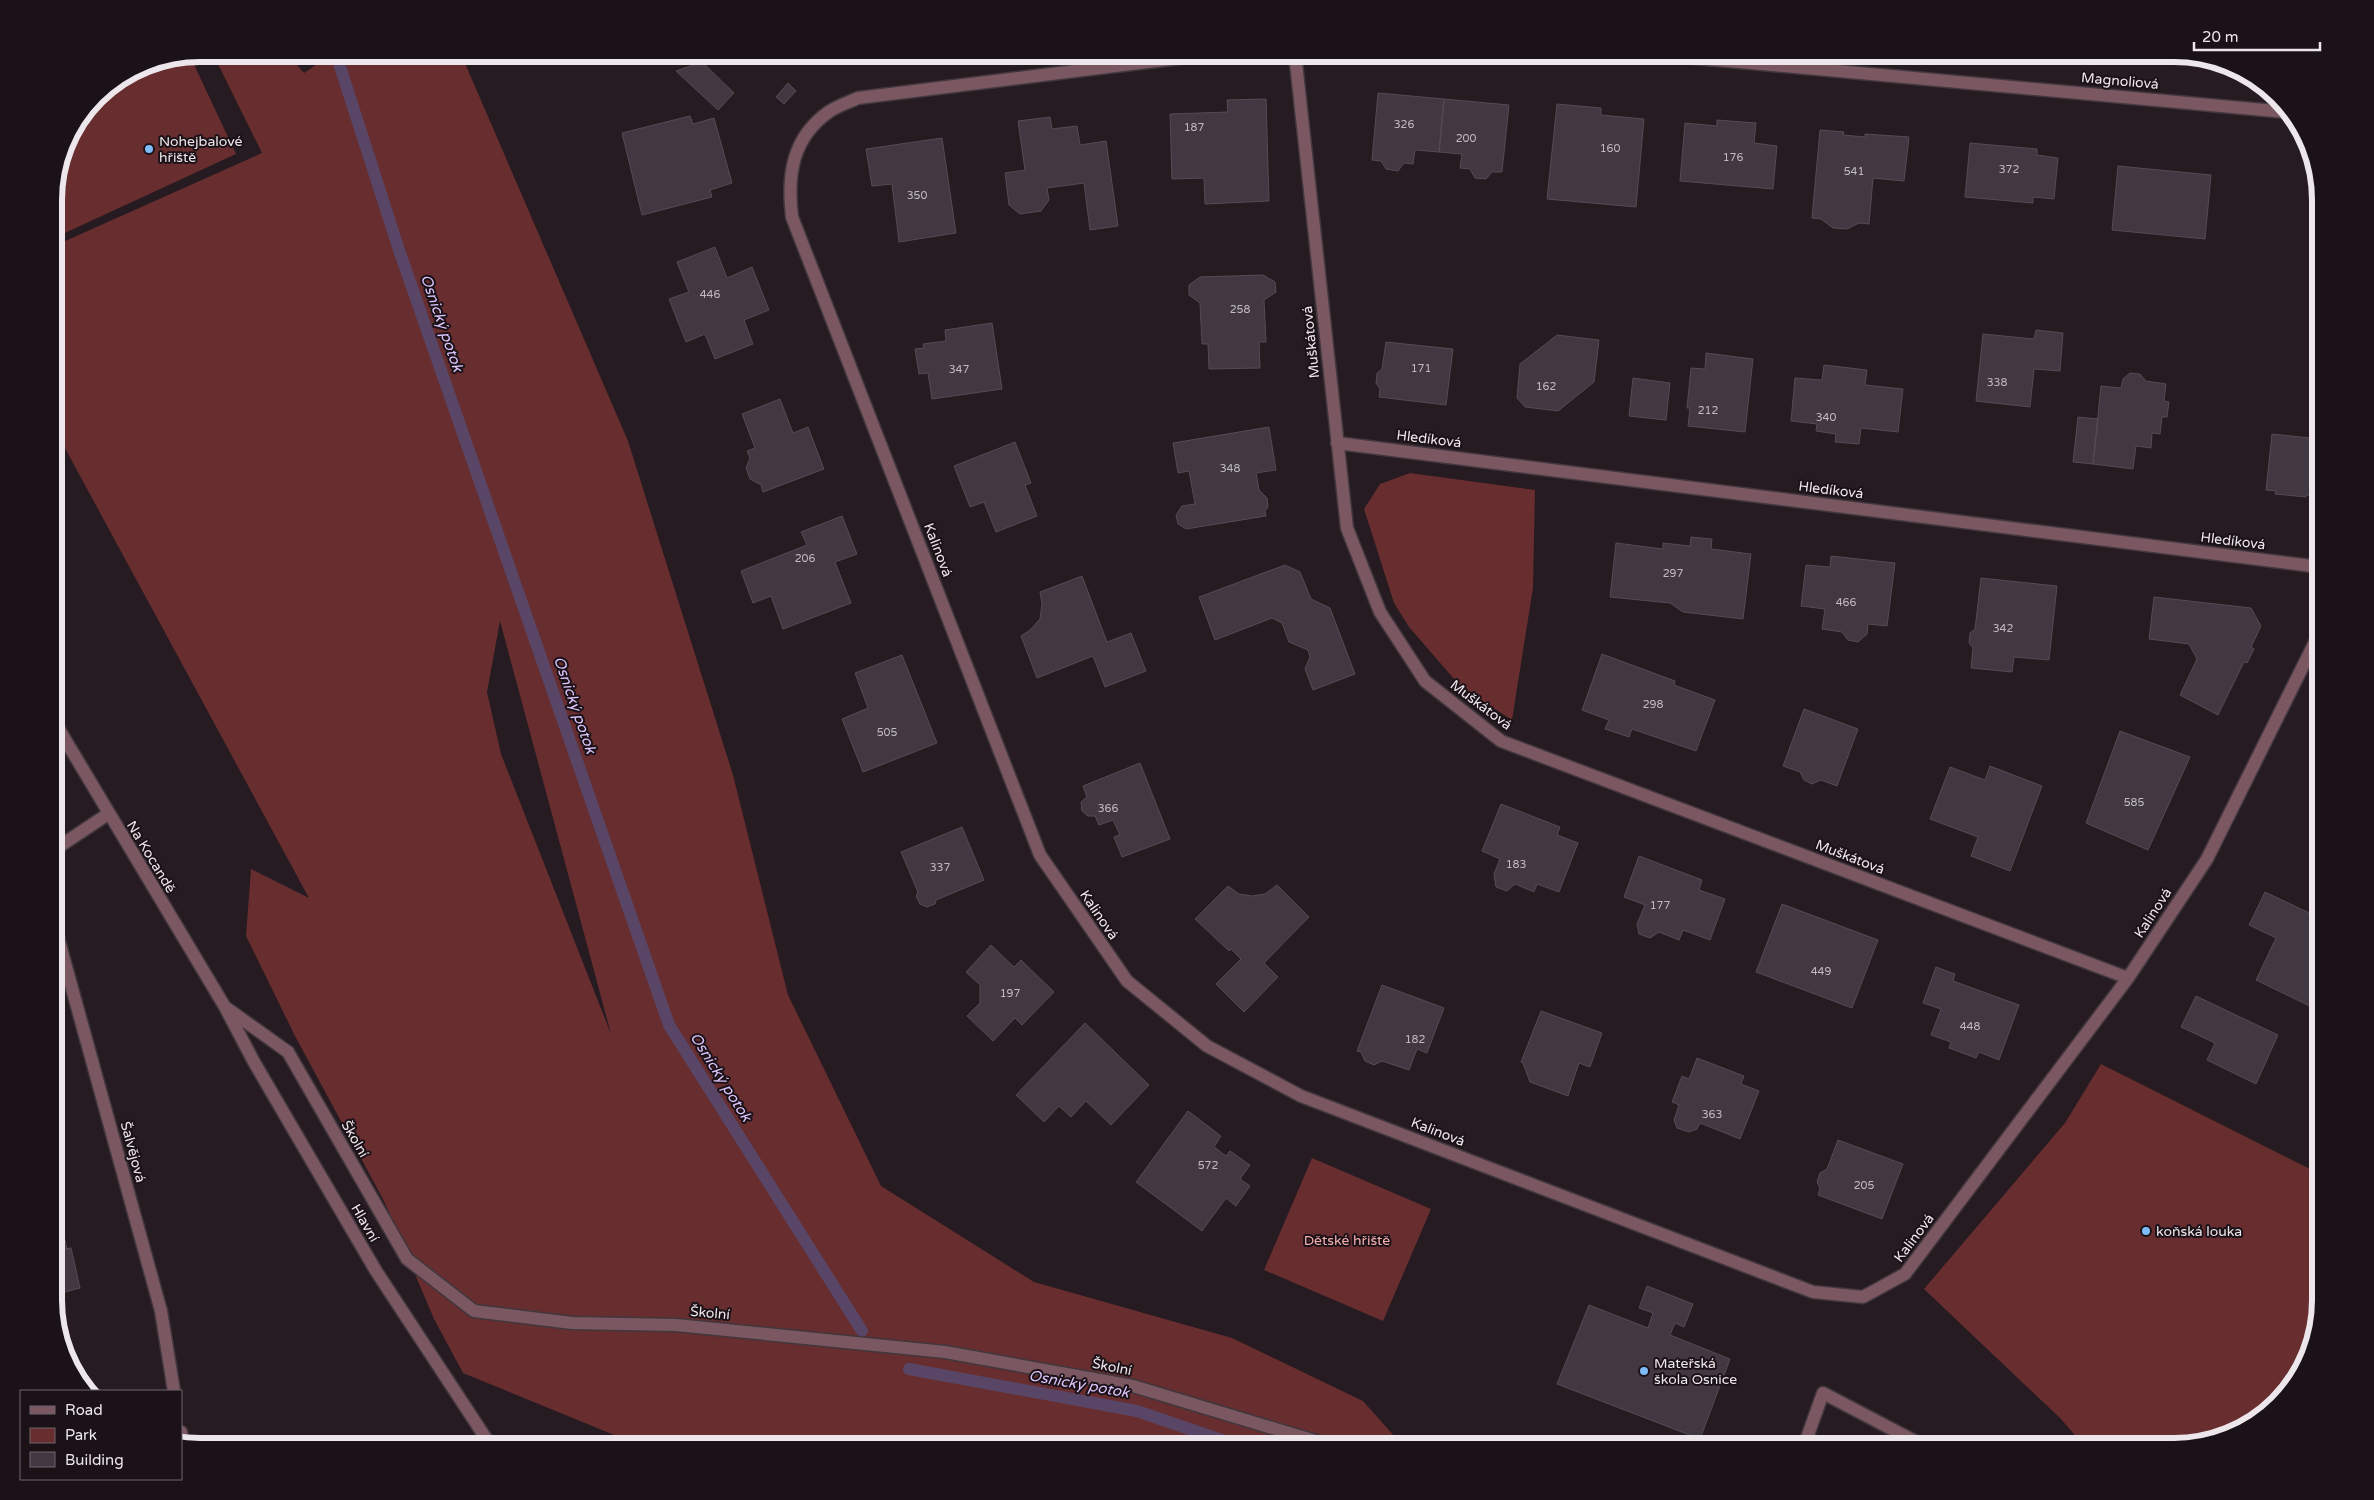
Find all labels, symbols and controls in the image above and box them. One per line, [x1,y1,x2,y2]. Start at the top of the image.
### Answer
scale bar [2194,20,2320,52]
text: 20 m [2202,28,2239,46]
street label: Magnoliová [2080,69,2160,93]
house number: 326 [1394,118,1414,131]
house number: 187 [1184,121,1204,134]
house number: 200 [1456,132,1476,145]
place label: Nohejbalové hřiště [159,133,242,166]
house number: 160 [1600,142,1620,155]
marker: Nohejbalové hřiště [143,143,155,155]
house number: 176 [1723,151,1743,164]
house number: 372 [1999,163,2019,176]
house number: 541 [1844,165,1864,178]
house number: 350 [907,189,927,202]
water label: Osnický potok [417,272,468,376]
house number: 446 [700,288,720,301]
house number: 258 [1230,303,1250,316]
street label: Muškátová [1299,305,1323,379]
house number: 171 [1411,362,1431,375]
house number: 347 [949,363,969,376]
house number: 338 [1987,376,2007,389]
house number: 162 [1536,380,1556,393]
house number: 212 [1698,404,1718,417]
house number: 340 [1816,411,1836,424]
street label: Hledíková [1396,427,1462,451]
house number: 348 [1220,462,1240,475]
street label: Hledíková [1798,478,1864,502]
street label: Kalinová [920,521,956,579]
street label: Hledíková [2200,529,2266,553]
house number: 206 [795,552,815,565]
house number: 297 [1663,567,1683,580]
house number: 466 [1836,596,1856,609]
house number: 342 [1993,622,2013,635]
water label: Osnický potok [550,654,601,758]
street label: Muškátová [1447,676,1515,734]
house number: 298 [1643,698,1663,711]
house number: 505 [877,726,897,739]
house number: 585 [2124,796,2144,809]
house number: 366 [1098,802,1118,815]
street label: Na Kocandě [123,818,179,896]
street label: Muškátová [1813,836,1887,878]
house number: 183 [1506,858,1526,871]
house number: 337 [930,861,950,874]
street label: Kalinová [2131,885,2175,941]
street label: Kalinová [1076,887,1122,943]
house number: 177 [1650,899,1670,912]
house number: 449 [1811,965,1831,978]
house number: 197 [1000,987,1020,1000]
house number: 448 [1960,1020,1980,1033]
water label: Osnický potok [686,1029,757,1126]
house number: 182 [1405,1033,1425,1046]
house number: 363 [1702,1108,1722,1121]
street label: Kalinová [1409,1114,1467,1150]
street label: Školní [338,1117,373,1161]
street label: Šalvějová [117,1120,149,1184]
house number: 572 [1198,1159,1218,1172]
house number: 205 [1854,1179,1874,1192]
street label: Hlavní [347,1201,383,1245]
street label: Kalinová [1890,1210,1938,1266]
place label: koňská louka [2156,1223,2242,1240]
marker: koňská louka [2140,1225,2152,1237]
park label: Dětské hřiště [1304,1232,1390,1249]
street label: Školní [689,1303,731,1323]
street label: Školní [1091,1355,1134,1379]
place label: Mateřská škola Osnice [1654,1355,1737,1388]
marker: Mateřská škola Osnice [1638,1365,1650,1377]
water label: Osnický potok [1027,1366,1132,1402]
legend [20,1390,182,1480]
text: Road [65,1401,103,1419]
text: Park [65,1426,97,1444]
text: Building [65,1451,124,1469]

